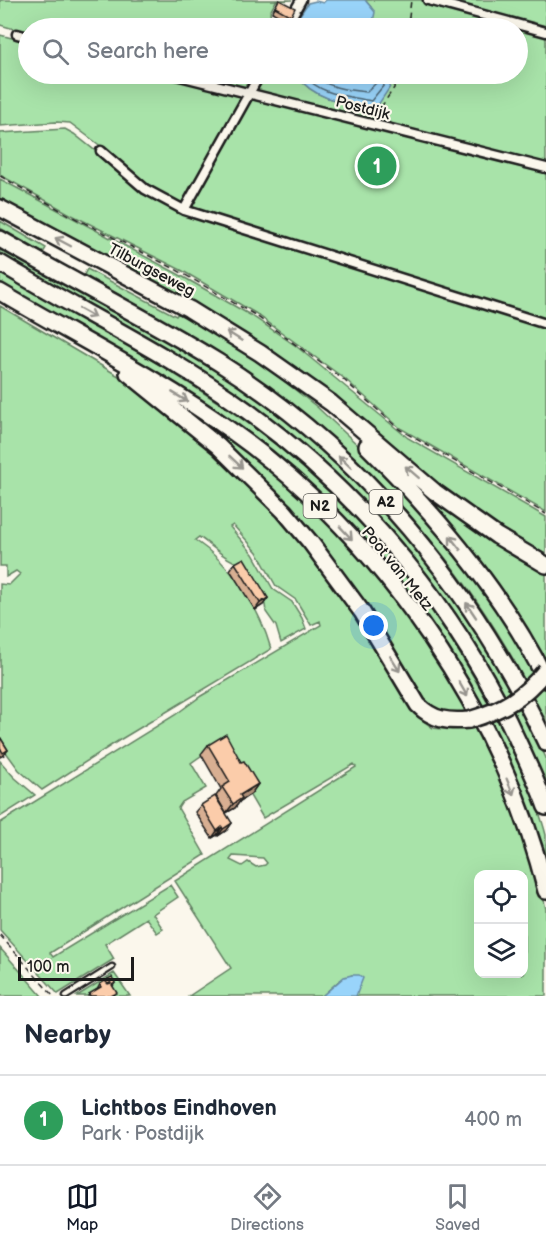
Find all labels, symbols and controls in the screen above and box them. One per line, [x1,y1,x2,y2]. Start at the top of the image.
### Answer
search box [18,18,528,84]
icon: search [39,35,72,68]
text: Search here [87,38,209,65]
street label: Postdijk [333,93,392,124]
pin: 1 [358,144,397,188]
one-way arrow [55,236,72,248]
street label: Tilburgseweg [105,240,198,301]
one-way arrow [78,307,95,319]
one-way arrow [226,330,243,342]
one-way arrow [171,391,188,403]
one-way arrow [228,455,243,470]
one-way arrow [338,455,353,469]
one-way arrow [405,465,420,479]
road number: A2 [370,490,402,514]
road number: N2 [304,494,336,518]
street label: Poot van Metz [357,523,437,615]
one-way arrow [339,526,353,541]
one-way arrow [449,535,462,551]
one-way arrow [465,602,477,619]
your location [359,611,388,640]
one-way arrow [389,655,401,672]
one-way arrow [457,680,469,697]
one-way arrow [506,777,517,795]
map controls [474,870,528,978]
button: locate [474,870,528,924]
button: layers [474,924,528,978]
scale bar [18,954,134,982]
text: 100 m [27,958,70,977]
text: Nearby [24,1020,111,1051]
text: Lichtbos Eindhoven [81,1095,277,1122]
text: 1 [39,1108,48,1132]
text: 400 m [464,1108,522,1132]
text: Park · Postdijk [81,1122,203,1146]
tab: Map [66,1180,99,1235]
tab: Directions [230,1180,304,1235]
tab: Saved [435,1180,480,1235]

